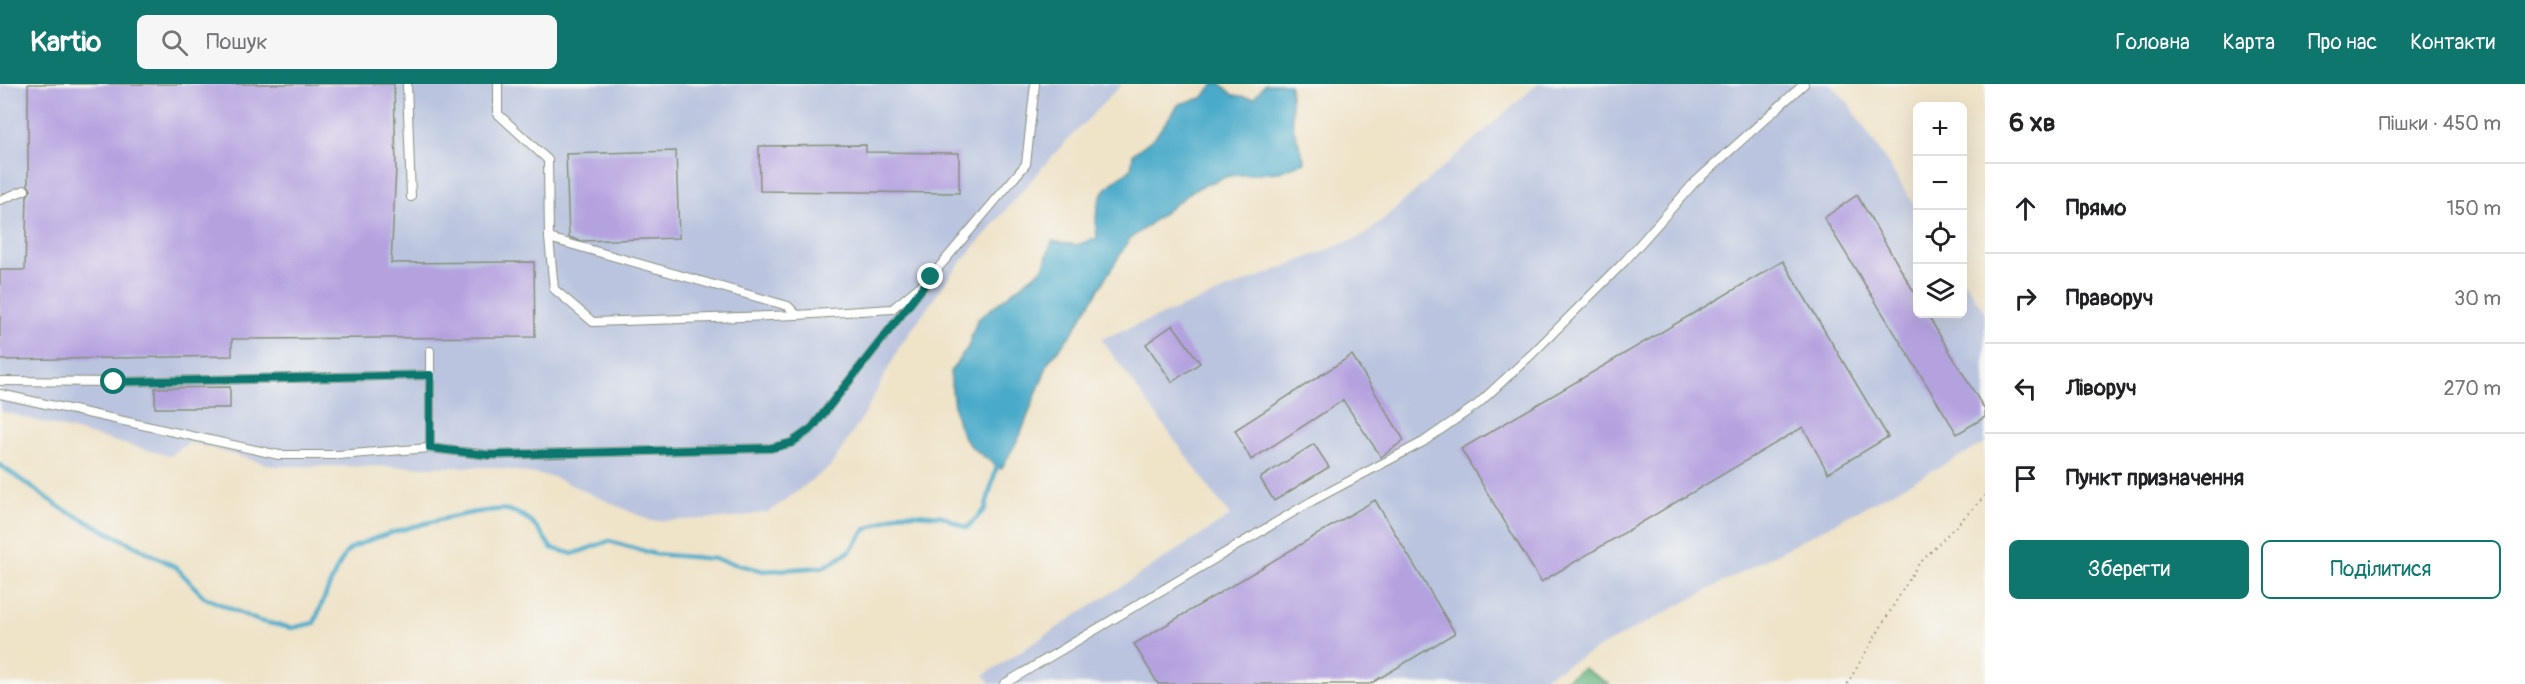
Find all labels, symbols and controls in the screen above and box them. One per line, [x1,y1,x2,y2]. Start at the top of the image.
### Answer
search box [137,15,557,69]
text: Kartio [30,25,101,60]
icon: search [158,26,191,59]
text: Пошук [206,28,268,56]
text: Головна [2116,29,2190,56]
text: Карта [2223,29,2275,56]
text: Про нас [2308,29,2377,56]
text: Контакти [2410,29,2495,56]
map controls [1913,102,1967,318]
button: + [1913,102,1967,156]
text: 6 хв [2009,107,2056,139]
text: Пішки · 450 m [2379,111,2501,136]
button: − [1913,156,1967,210]
icon: ahead [2009,192,2042,225]
text: Прямо [2066,194,2126,222]
text: 150 m [2447,196,2501,221]
button: locate [1913,210,1967,264]
route end [917,263,943,289]
button: layers [1913,264,1967,318]
icon: right [2009,282,2042,315]
text: Праворуч [2066,284,2153,312]
text: 30 m [2454,286,2501,311]
route start [100,368,126,394]
icon: left [2009,372,2042,405]
text: Ліворуч [2066,374,2137,402]
text: 270 m [2443,376,2501,401]
icon: arrive [2009,462,2042,495]
text: Пункт призначення [2066,464,2244,492]
button: Зберегти [2009,540,2249,599]
button: Поділитися [2261,540,2501,599]

